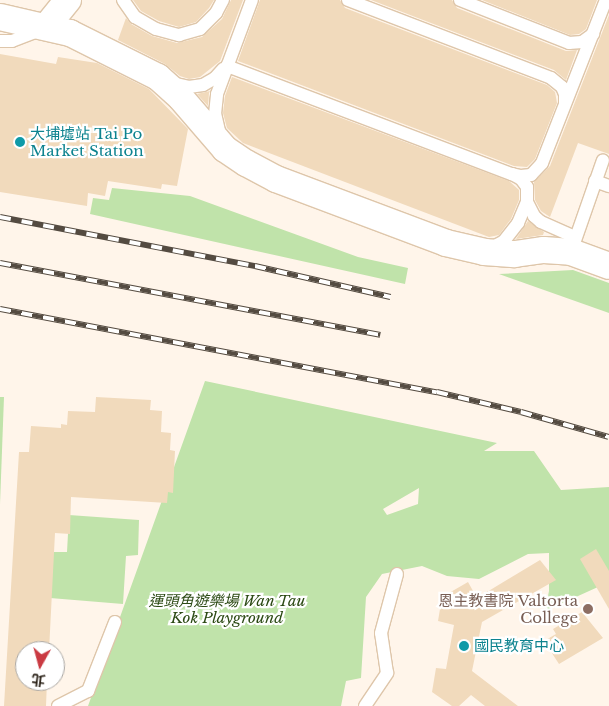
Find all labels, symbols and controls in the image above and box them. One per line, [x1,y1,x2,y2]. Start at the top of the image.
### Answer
place label: 大埔墟站 Tai Po Market Station [30,124,144,159]
marker: 大埔墟站 Tai Po Market Station [14,136,26,148]
park label: 運頭角遊樂場 Wan Tau Kok Playground [148,591,306,626]
place label: 恩主教書院 Valtorta College [439,591,578,626]
marker: 恩主教書院 Valtorta College [582,603,594,615]
place label: 國民教育中心 [474,637,564,655]
marker: 國民教育中心 [458,640,470,652]
north arrow [15,641,65,691]
text: 北 [30,670,46,690]

